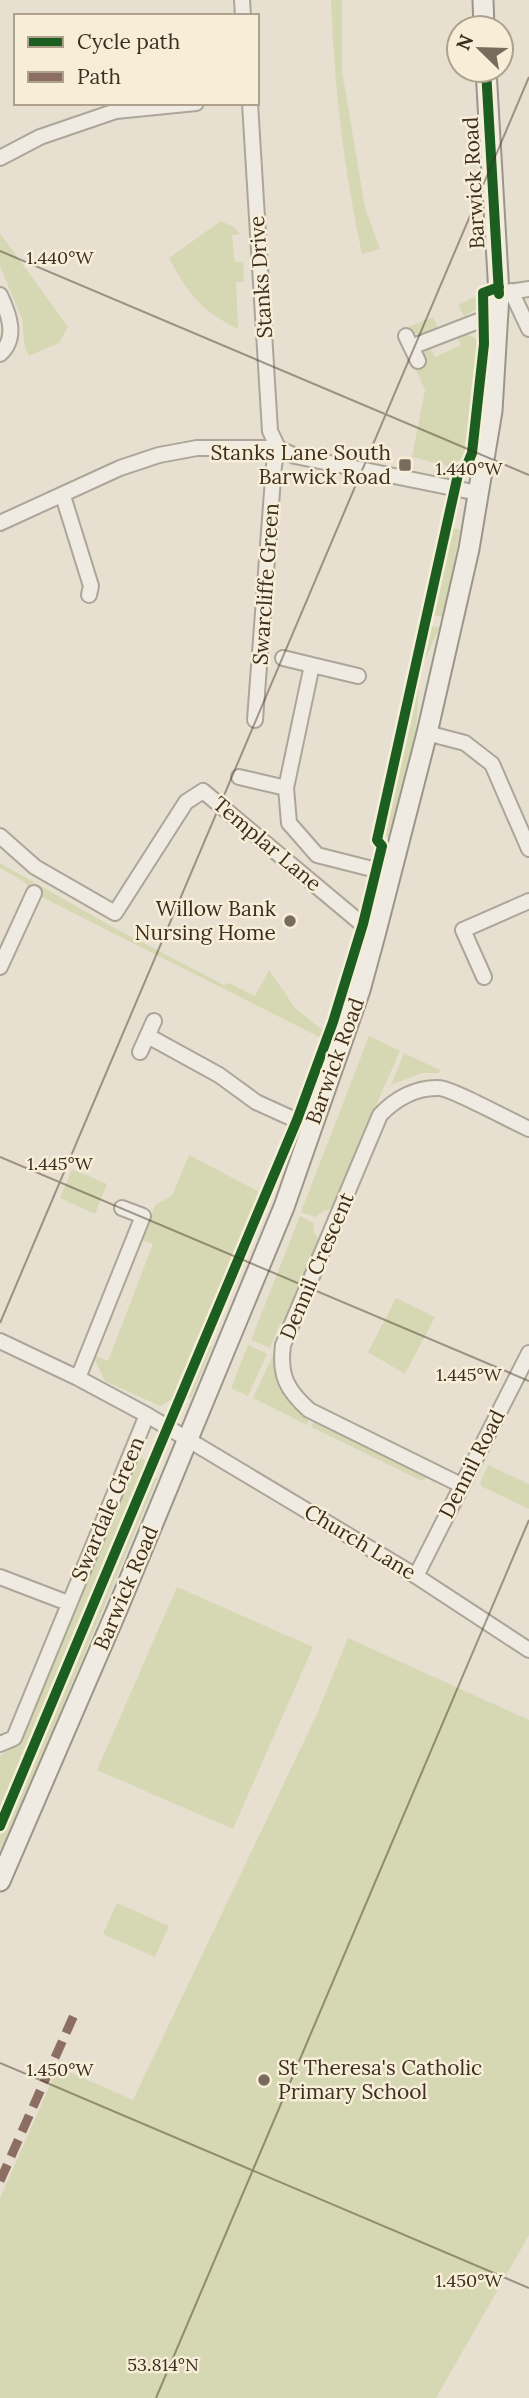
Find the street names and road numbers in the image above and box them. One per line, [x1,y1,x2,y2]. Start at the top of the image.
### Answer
street label: Barwick Road [457,116,490,250]
street label: Stanks Drive [243,215,278,339]
street label: Swarcliffe Green [246,502,285,666]
street label: Templar Lane [207,790,327,897]
street label: Barwick Road [299,994,370,1128]
street label: Dennil Crescent [273,1187,360,1344]
street label: Dennil Road [433,1405,510,1523]
street label: Swardale Green [65,1432,150,1585]
street label: Church Lane [299,1498,421,1585]
street label: Barwick Road [87,1522,164,1654]

